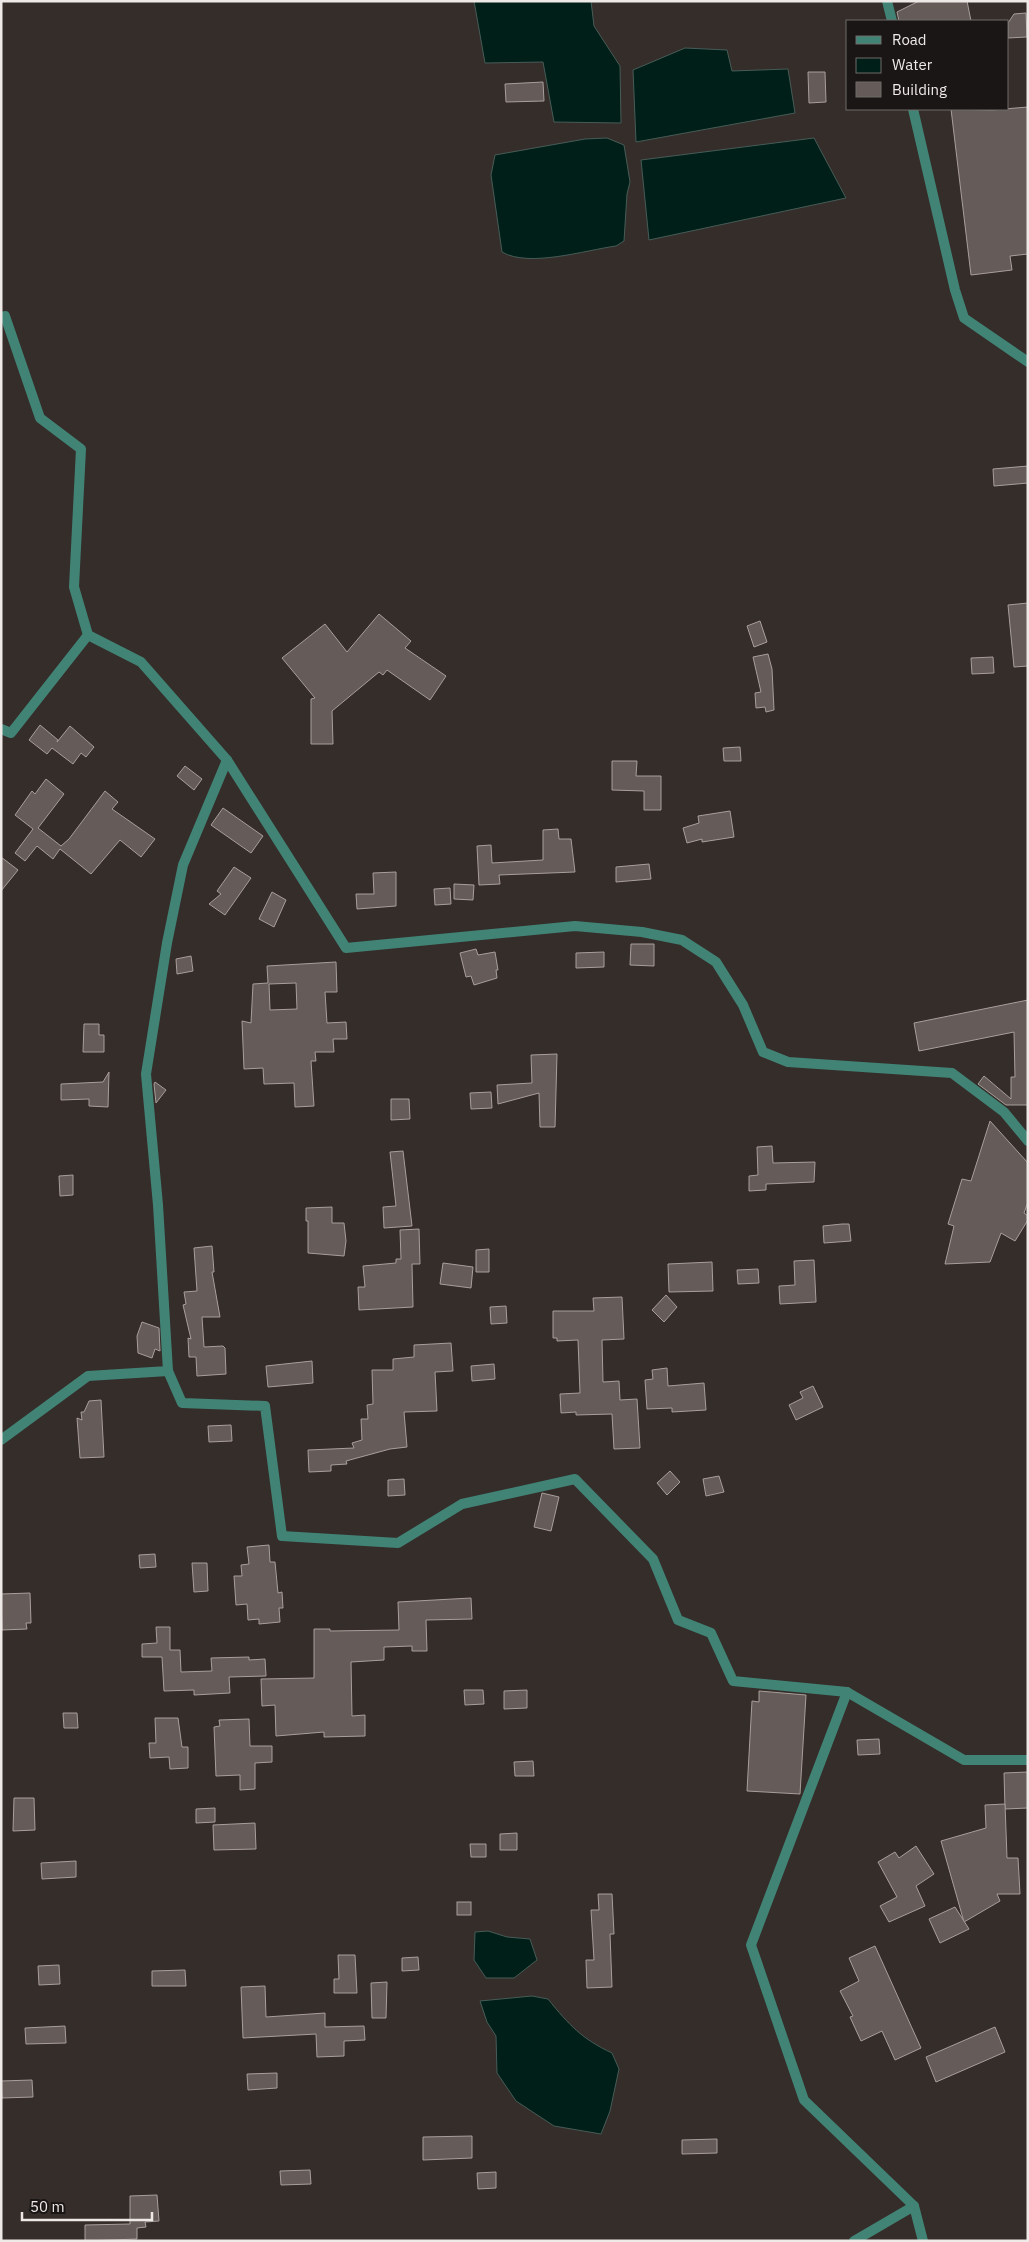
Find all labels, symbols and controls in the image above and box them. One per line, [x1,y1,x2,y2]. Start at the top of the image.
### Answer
legend [846,20,1009,110]
text: Road [892,30,927,49]
text: Water [892,55,933,74]
text: Building [892,80,947,99]
scale bar [22,2190,152,2222]
text: 50 m [30,2197,65,2216]

